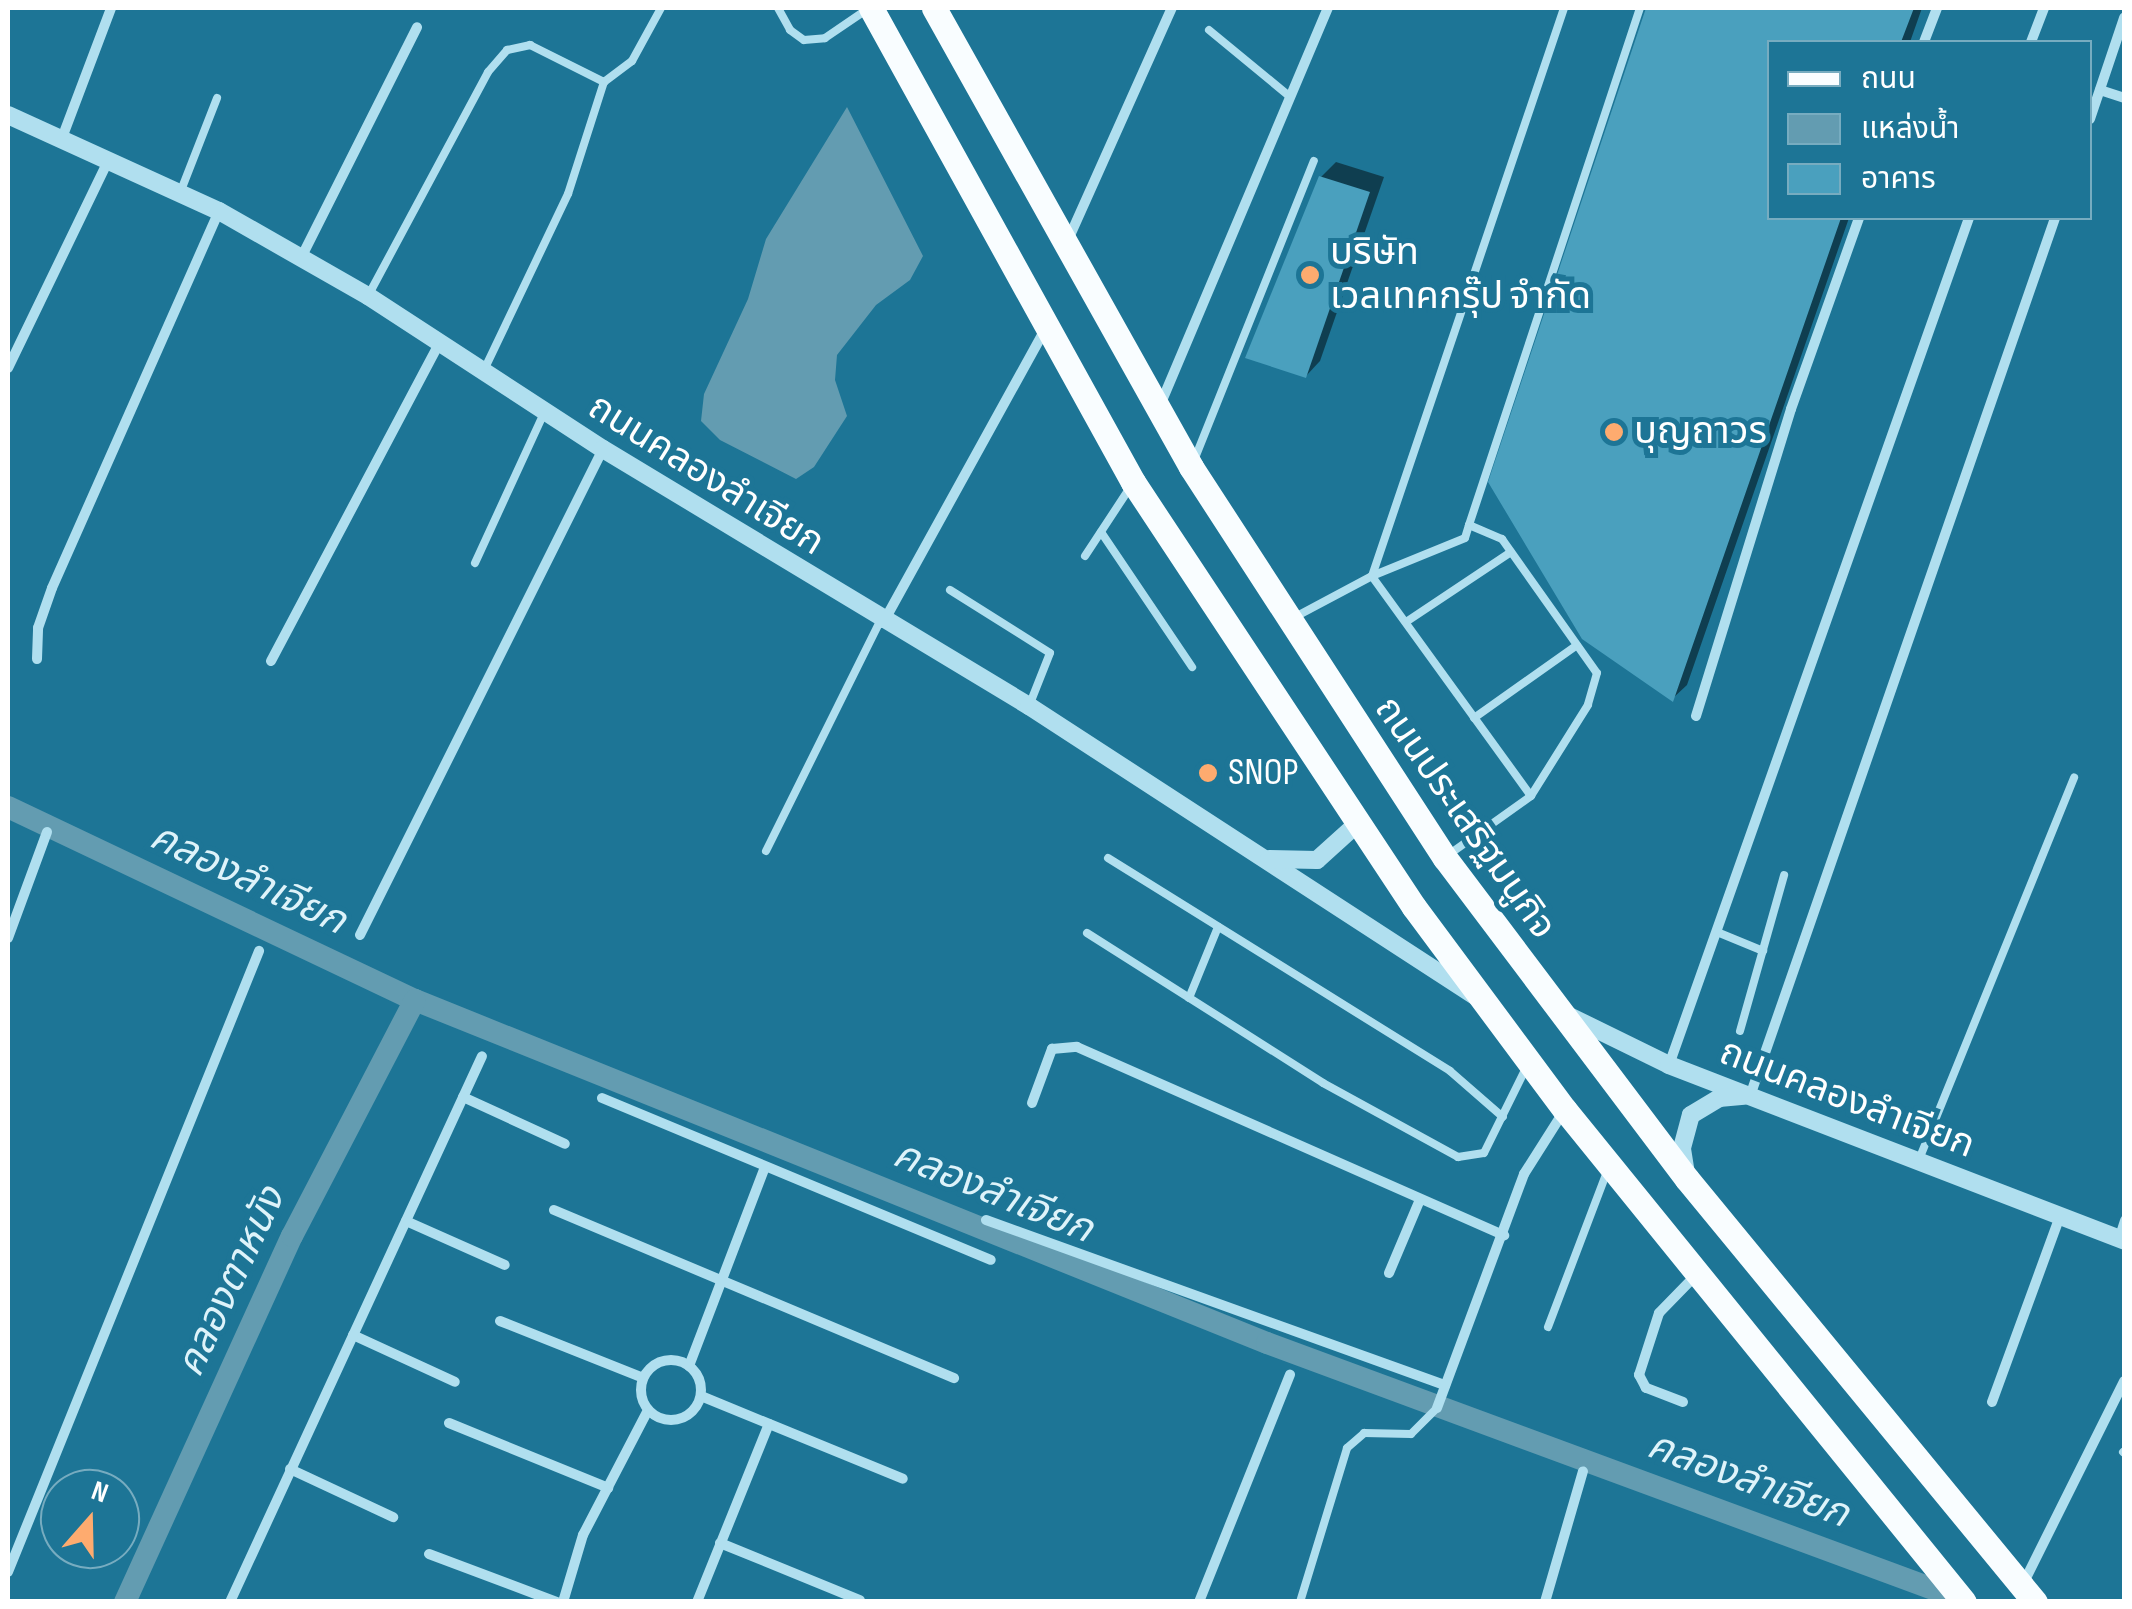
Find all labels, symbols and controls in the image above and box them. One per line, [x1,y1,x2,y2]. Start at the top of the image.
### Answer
legend [1767,40,2092,220]
text: ถนน [1861,61,1916,97]
text: แหล่งน้ำ [1861,111,1959,147]
text: อาคาร [1861,161,1936,197]
place label: บริษัท เวลเทคกรุ๊ป จำกัด [1330,230,1591,320]
marker: บริษัท เวลเทคกรุ๊ป จำกัด [1299,264,1321,286]
street label: ถนนคลองลำเจียก [580,384,832,566]
place label: บุญถาวร [1634,409,1767,455]
marker: บุญถาวร [1603,421,1625,443]
street label: ถนนประเสริฐมนูกิจ [1364,688,1566,948]
place label: SNOP [1228,750,1298,796]
marker: SNOP [1197,762,1219,784]
water label: คลองลำเจียก [142,813,354,945]
street label: ถนนคลองลำเจียก [1713,1029,1981,1169]
water label: คลองลำเจียก [886,1130,1100,1254]
water label: คลองตาหนัง [166,1180,296,1384]
water label: คลองลำเจียก [1641,1421,1855,1539]
north arrow [40,1469,140,1569]
text: N [87,1474,112,1510]

